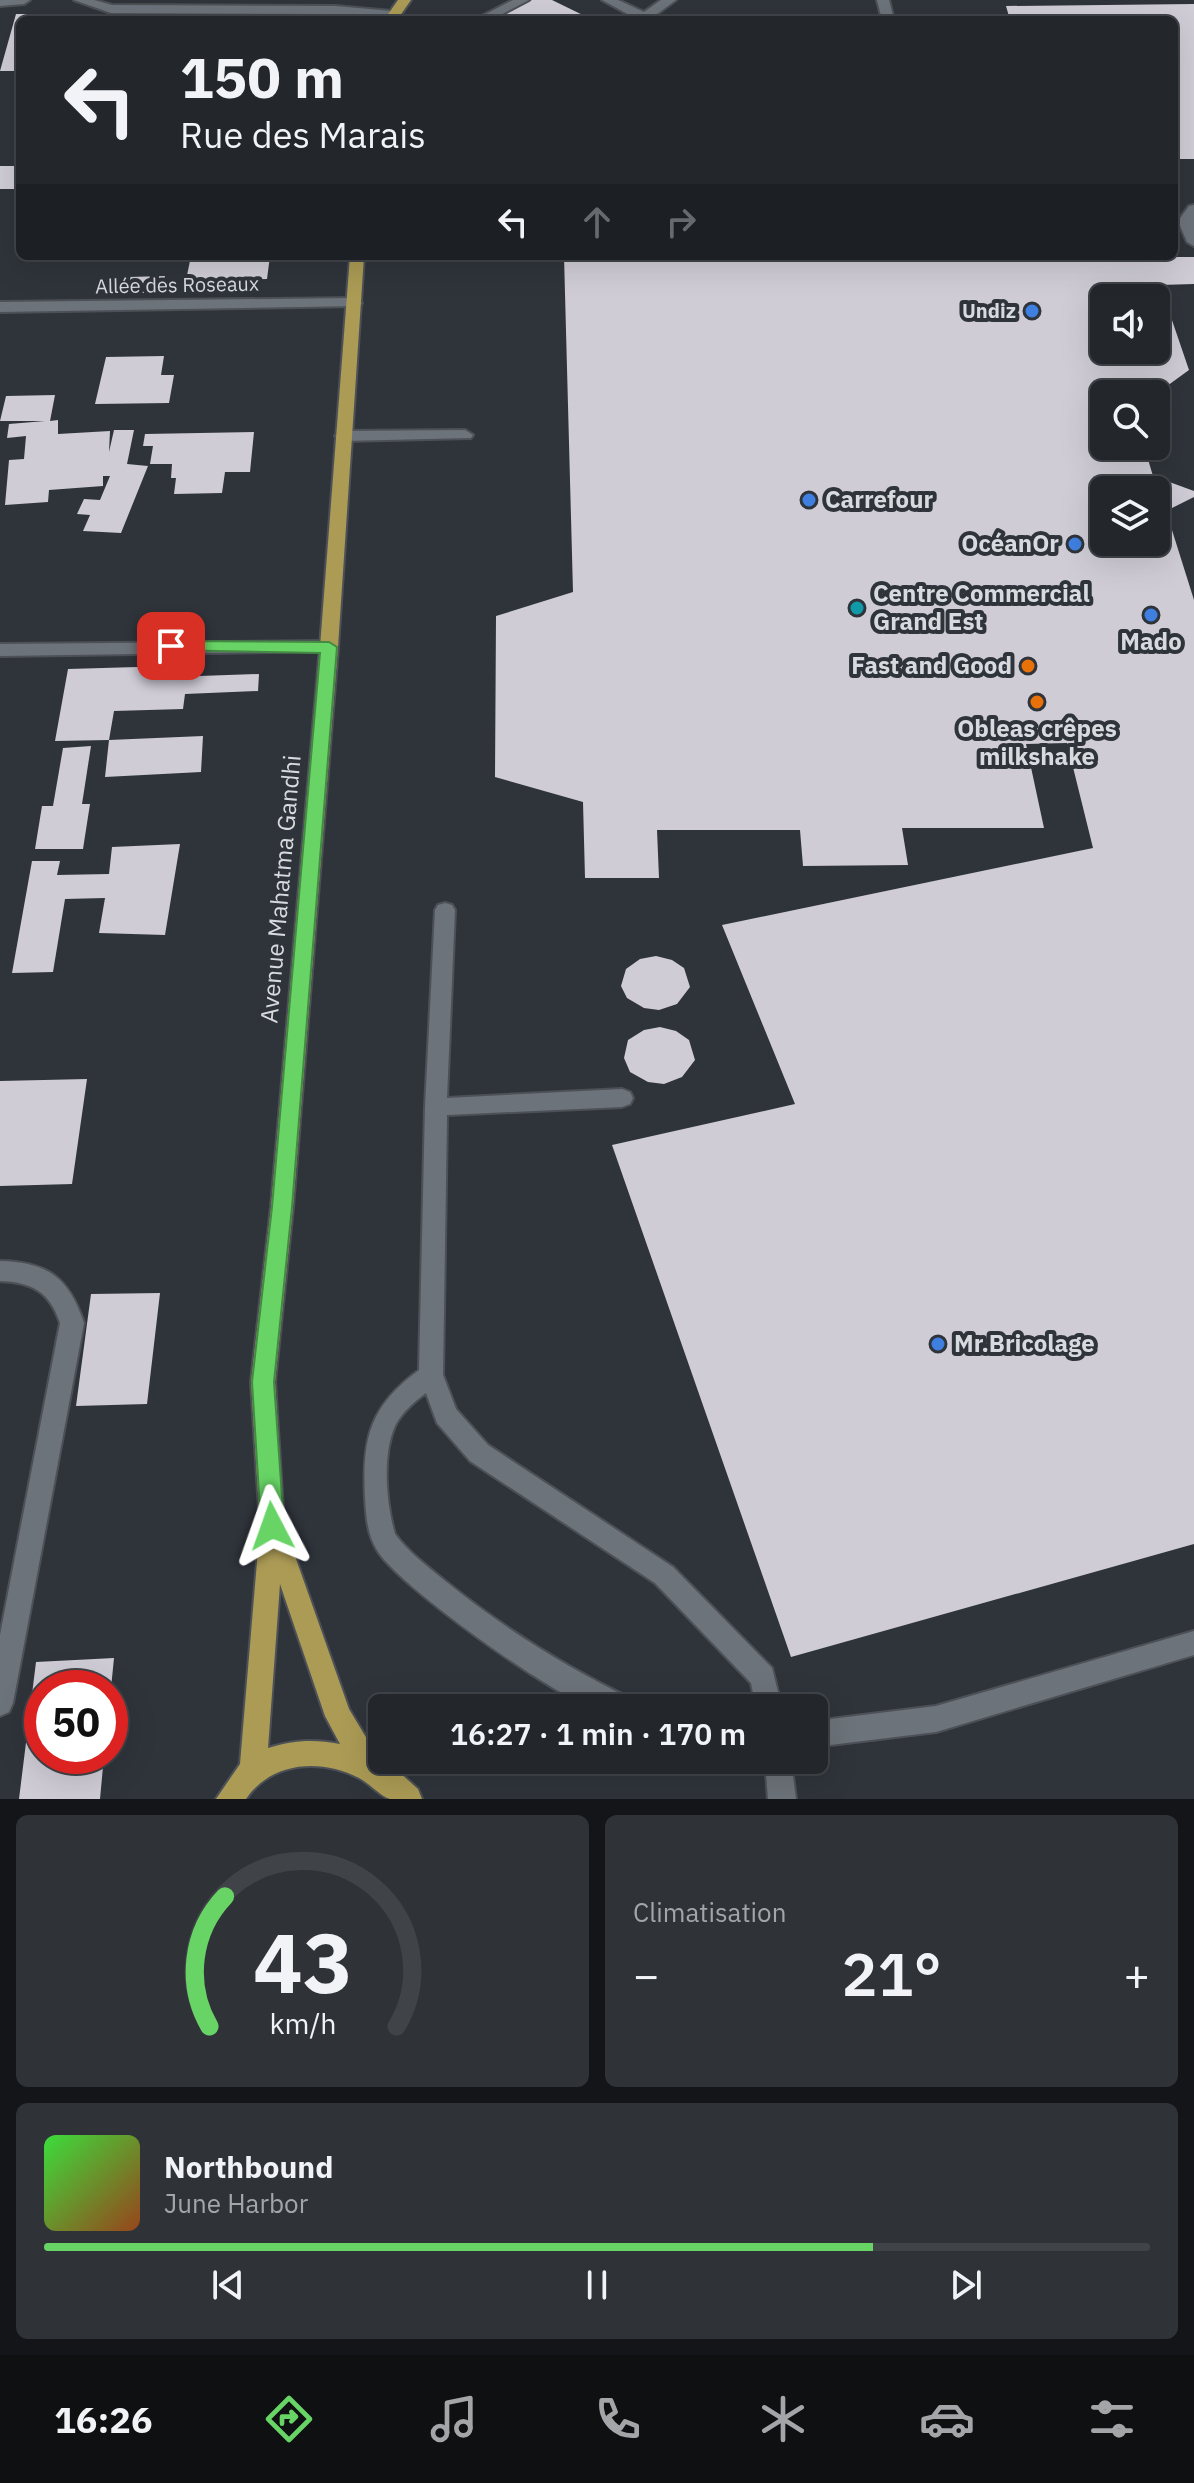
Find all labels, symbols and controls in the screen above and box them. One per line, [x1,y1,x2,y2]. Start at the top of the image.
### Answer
text: 150 m [180,41,344,113]
icon: left [48,48,152,152]
text: Rue des Marais [180,111,426,158]
icon: left [491,200,535,244]
icon: ahead [575,200,619,244]
icon: right [659,200,703,244]
street label: Allée des Roseaux [95,270,259,299]
map controls [1090,284,1170,556]
button: sound [1090,284,1170,364]
place label: Undiz [962,297,1016,324]
marker: Undiz [1023,302,1041,320]
button: search [1090,380,1170,460]
button: layers [1090,476,1170,556]
place label: Carrefour [825,483,933,515]
marker: Carrefour [800,491,818,509]
place label: OcéanOr [961,527,1059,559]
marker: OcéanOr [1066,535,1084,553]
place label: Centre Commercial Grand Est [873,577,1090,637]
marker: Centre Commercial Grand Est [848,599,866,617]
marker: Mado [1142,606,1160,624]
pin [137,612,205,680]
icon: arrive [149,624,193,668]
place label: Mado [1120,625,1182,657]
place label: Fast and Good [851,649,1012,681]
marker: Fast and Good [1019,657,1037,675]
marker: Obleas crêpes milkshake [1028,693,1046,711]
place label: Obleas crêpes milkshake [957,712,1117,772]
street label: Avenue Mahatma Gandhi [252,753,308,1024]
place label: Mr.Bricolage [954,1327,1095,1359]
marker: Mr.Bricolage [929,1335,947,1353]
position arrow [230,1484,314,1568]
speed limit sign: 50 [24,1670,128,1774]
text: 16:27 · 1 min · 170 m [450,1714,746,1753]
text: Climatisation [633,1895,786,1929]
text: 43 [253,1908,352,2016]
text: 21° [841,1934,942,2013]
text: − [633,1946,659,2003]
text: + [1124,1946,1150,2003]
text: km/h [269,2005,336,2042]
text: Northbound [164,2147,333,2186]
text: June Harbor [164,2186,308,2220]
icon: previous [206,2263,250,2307]
icon: pause [575,2263,619,2307]
icon: next [944,2263,988,2307]
icon: directions [261,2391,317,2447]
icon: music [426,2391,482,2447]
icon: phone [590,2391,646,2447]
icon: climate [755,2391,811,2447]
icon: car [919,2391,975,2447]
icon: filters [1084,2391,1140,2447]
text: 16:26 [54,2396,153,2443]

